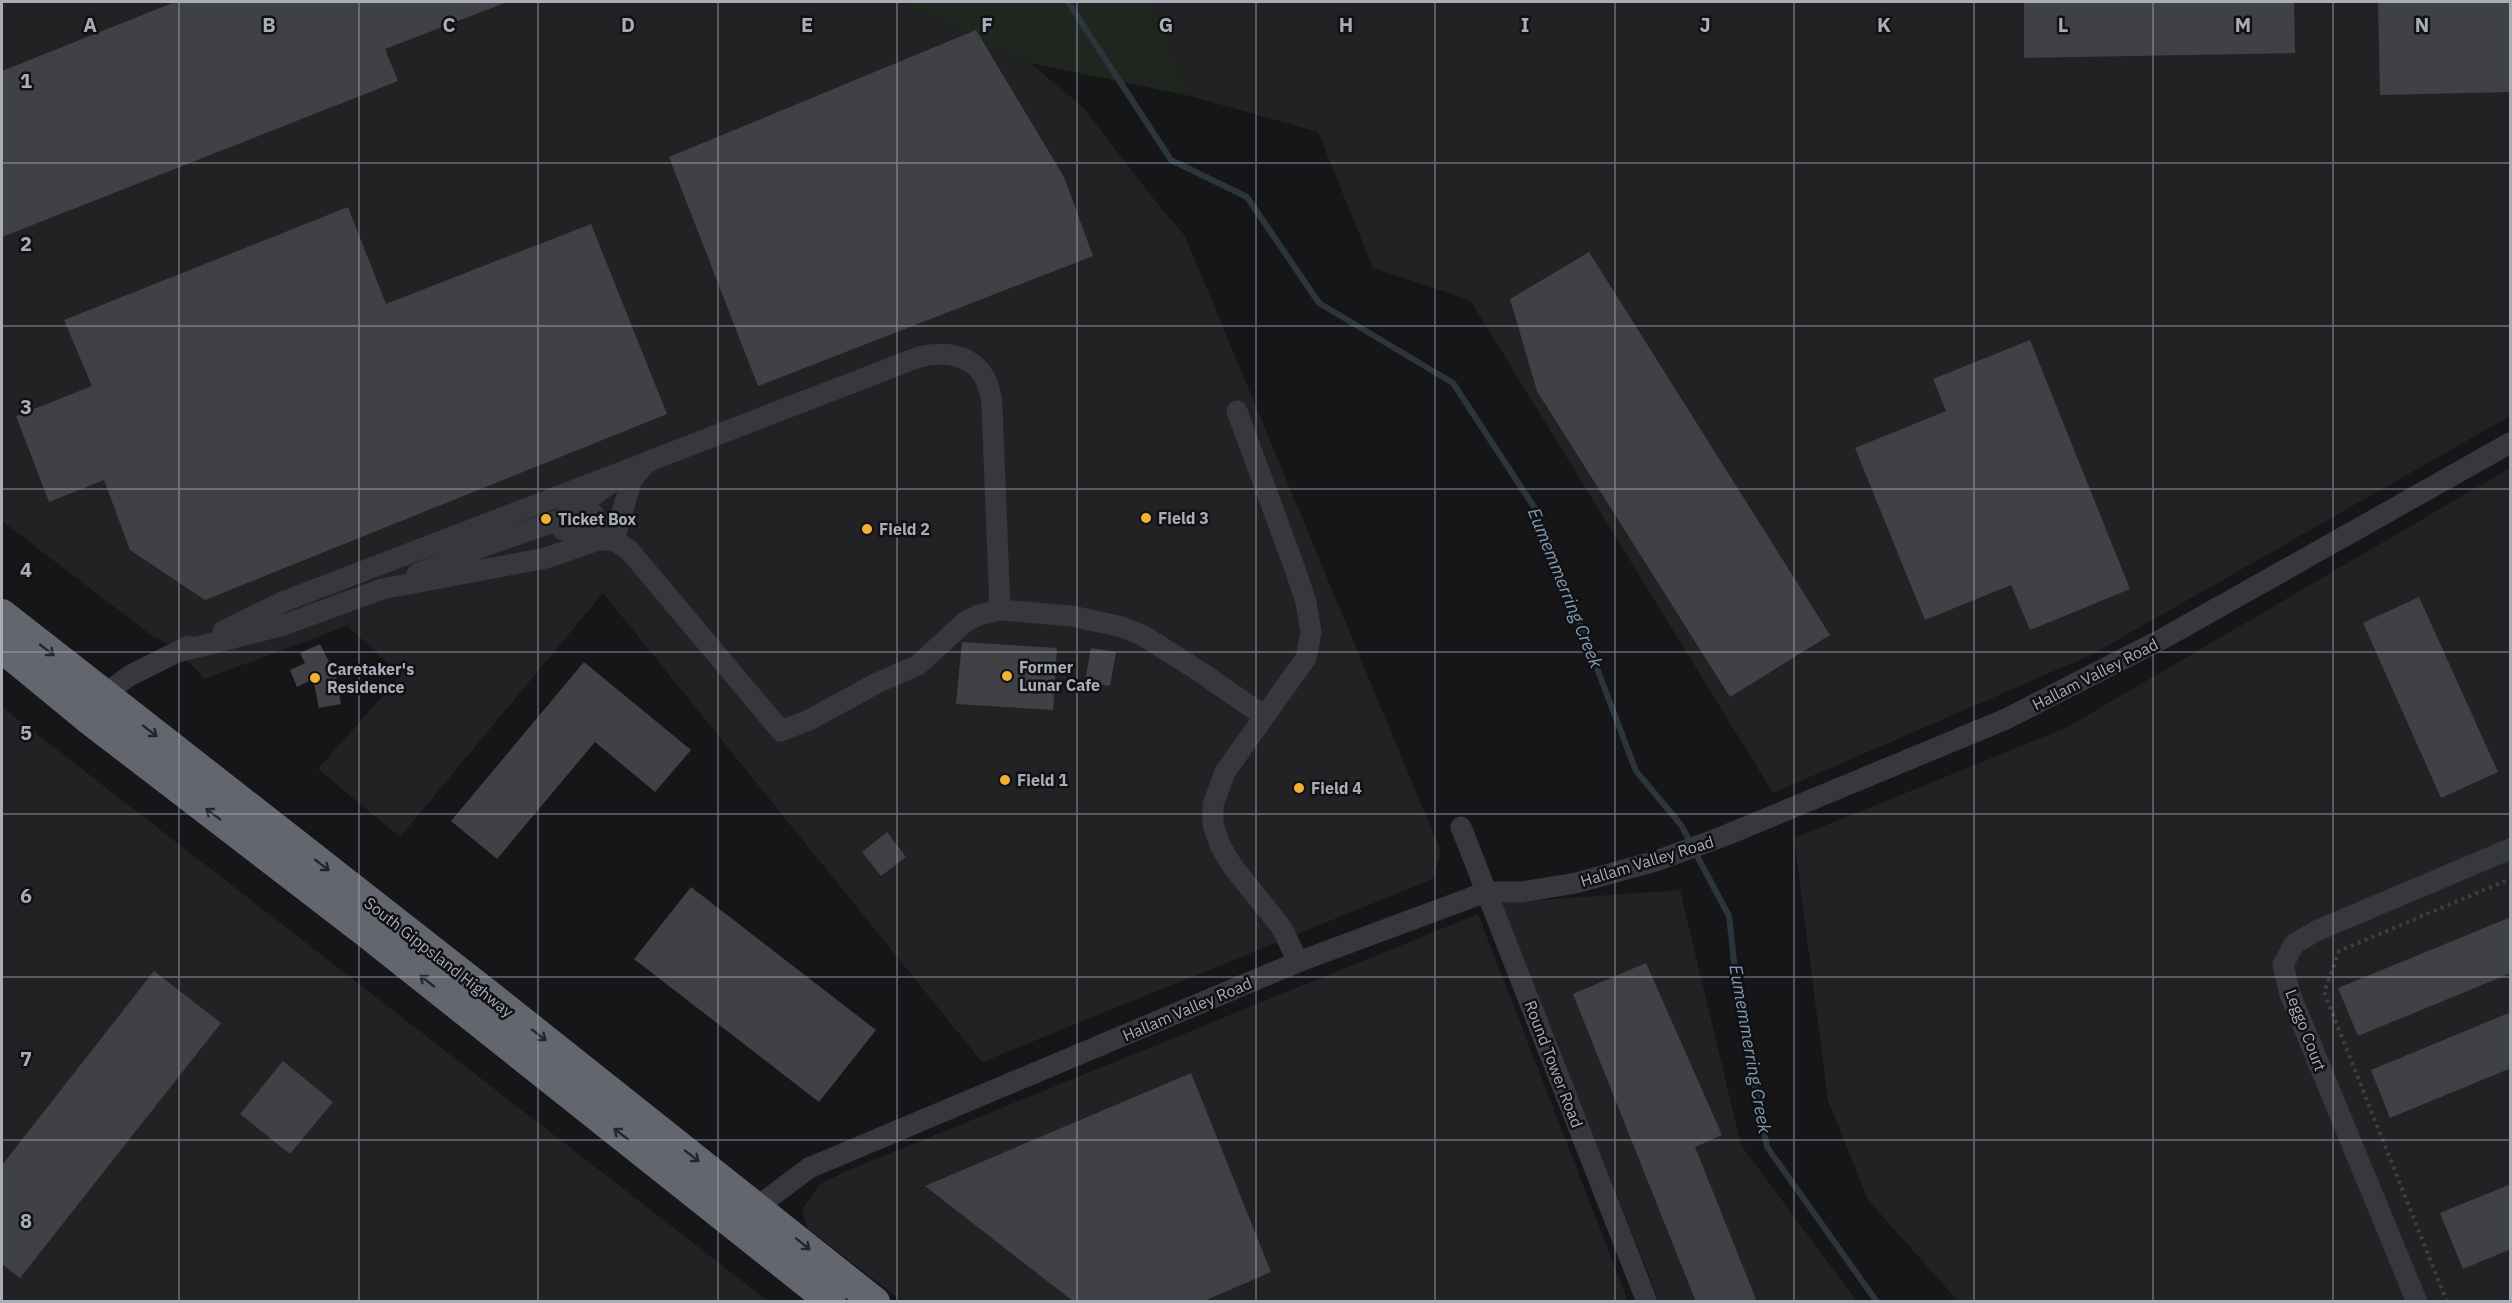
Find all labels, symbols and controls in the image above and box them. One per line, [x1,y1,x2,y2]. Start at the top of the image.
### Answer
text: A [83,11,97,38]
text: B [262,11,276,38]
text: C [442,11,456,38]
text: D [621,11,635,38]
text: E [801,11,813,38]
text: F [981,11,993,38]
text: G [1159,11,1173,38]
text: H [1339,11,1353,38]
text: I [1521,11,1529,38]
text: J [1699,11,1711,38]
text: K [1877,11,1891,38]
text: L [2058,11,2068,38]
text: M [2235,11,2251,38]
text: N [2415,11,2429,38]
text: 1 [20,67,32,94]
text: 2 [20,230,32,257]
text: 3 [20,393,32,420]
water label: Eumemmerring Creek [1523,504,1608,672]
place label: Field 3 [1158,508,1209,528]
place label: Ticket Box [558,509,636,529]
marker: Field 3 [1139,511,1153,525]
marker: Ticket Box [539,512,553,526]
place label: Field 2 [879,519,930,539]
marker: Field 2 [860,522,874,536]
text: 4 [20,556,32,583]
street label: Hallam Valley Road [2029,634,2161,714]
one-way arrow [39,644,55,657]
place label: Former Lunar Cafe [1019,657,1100,695]
place label: Caretaker's Residence [327,659,414,697]
marker: Former Lunar Cafe [1000,669,1014,683]
marker: Caretaker's Residence [308,671,322,685]
text: 5 [20,719,32,746]
one-way arrow [142,725,158,738]
place label: Field 1 [1017,770,1068,790]
marker: Field 1 [998,773,1012,787]
place label: Field 4 [1311,778,1362,798]
marker: Field 4 [1292,781,1306,795]
one-way arrow [206,808,222,821]
street label: Hallam Valley Road [1578,831,1716,891]
one-way arrow [314,859,330,872]
text: 6 [20,882,32,909]
street label: South Gippsland Highway [360,893,518,1021]
water label: Eumemmerring Creek [1724,963,1777,1136]
street label: Hallam Valley Road [1119,973,1255,1045]
one-way arrow [419,974,435,987]
street label: Leggo Court [2281,986,2331,1074]
street label: Round Tower Road [1521,998,1587,1130]
one-way arrow [531,1028,547,1041]
text: 7 [20,1045,32,1072]
one-way arrow [613,1128,629,1141]
one-way arrow [684,1149,700,1162]
text: 8 [20,1207,32,1234]
one-way arrow [794,1237,810,1250]

